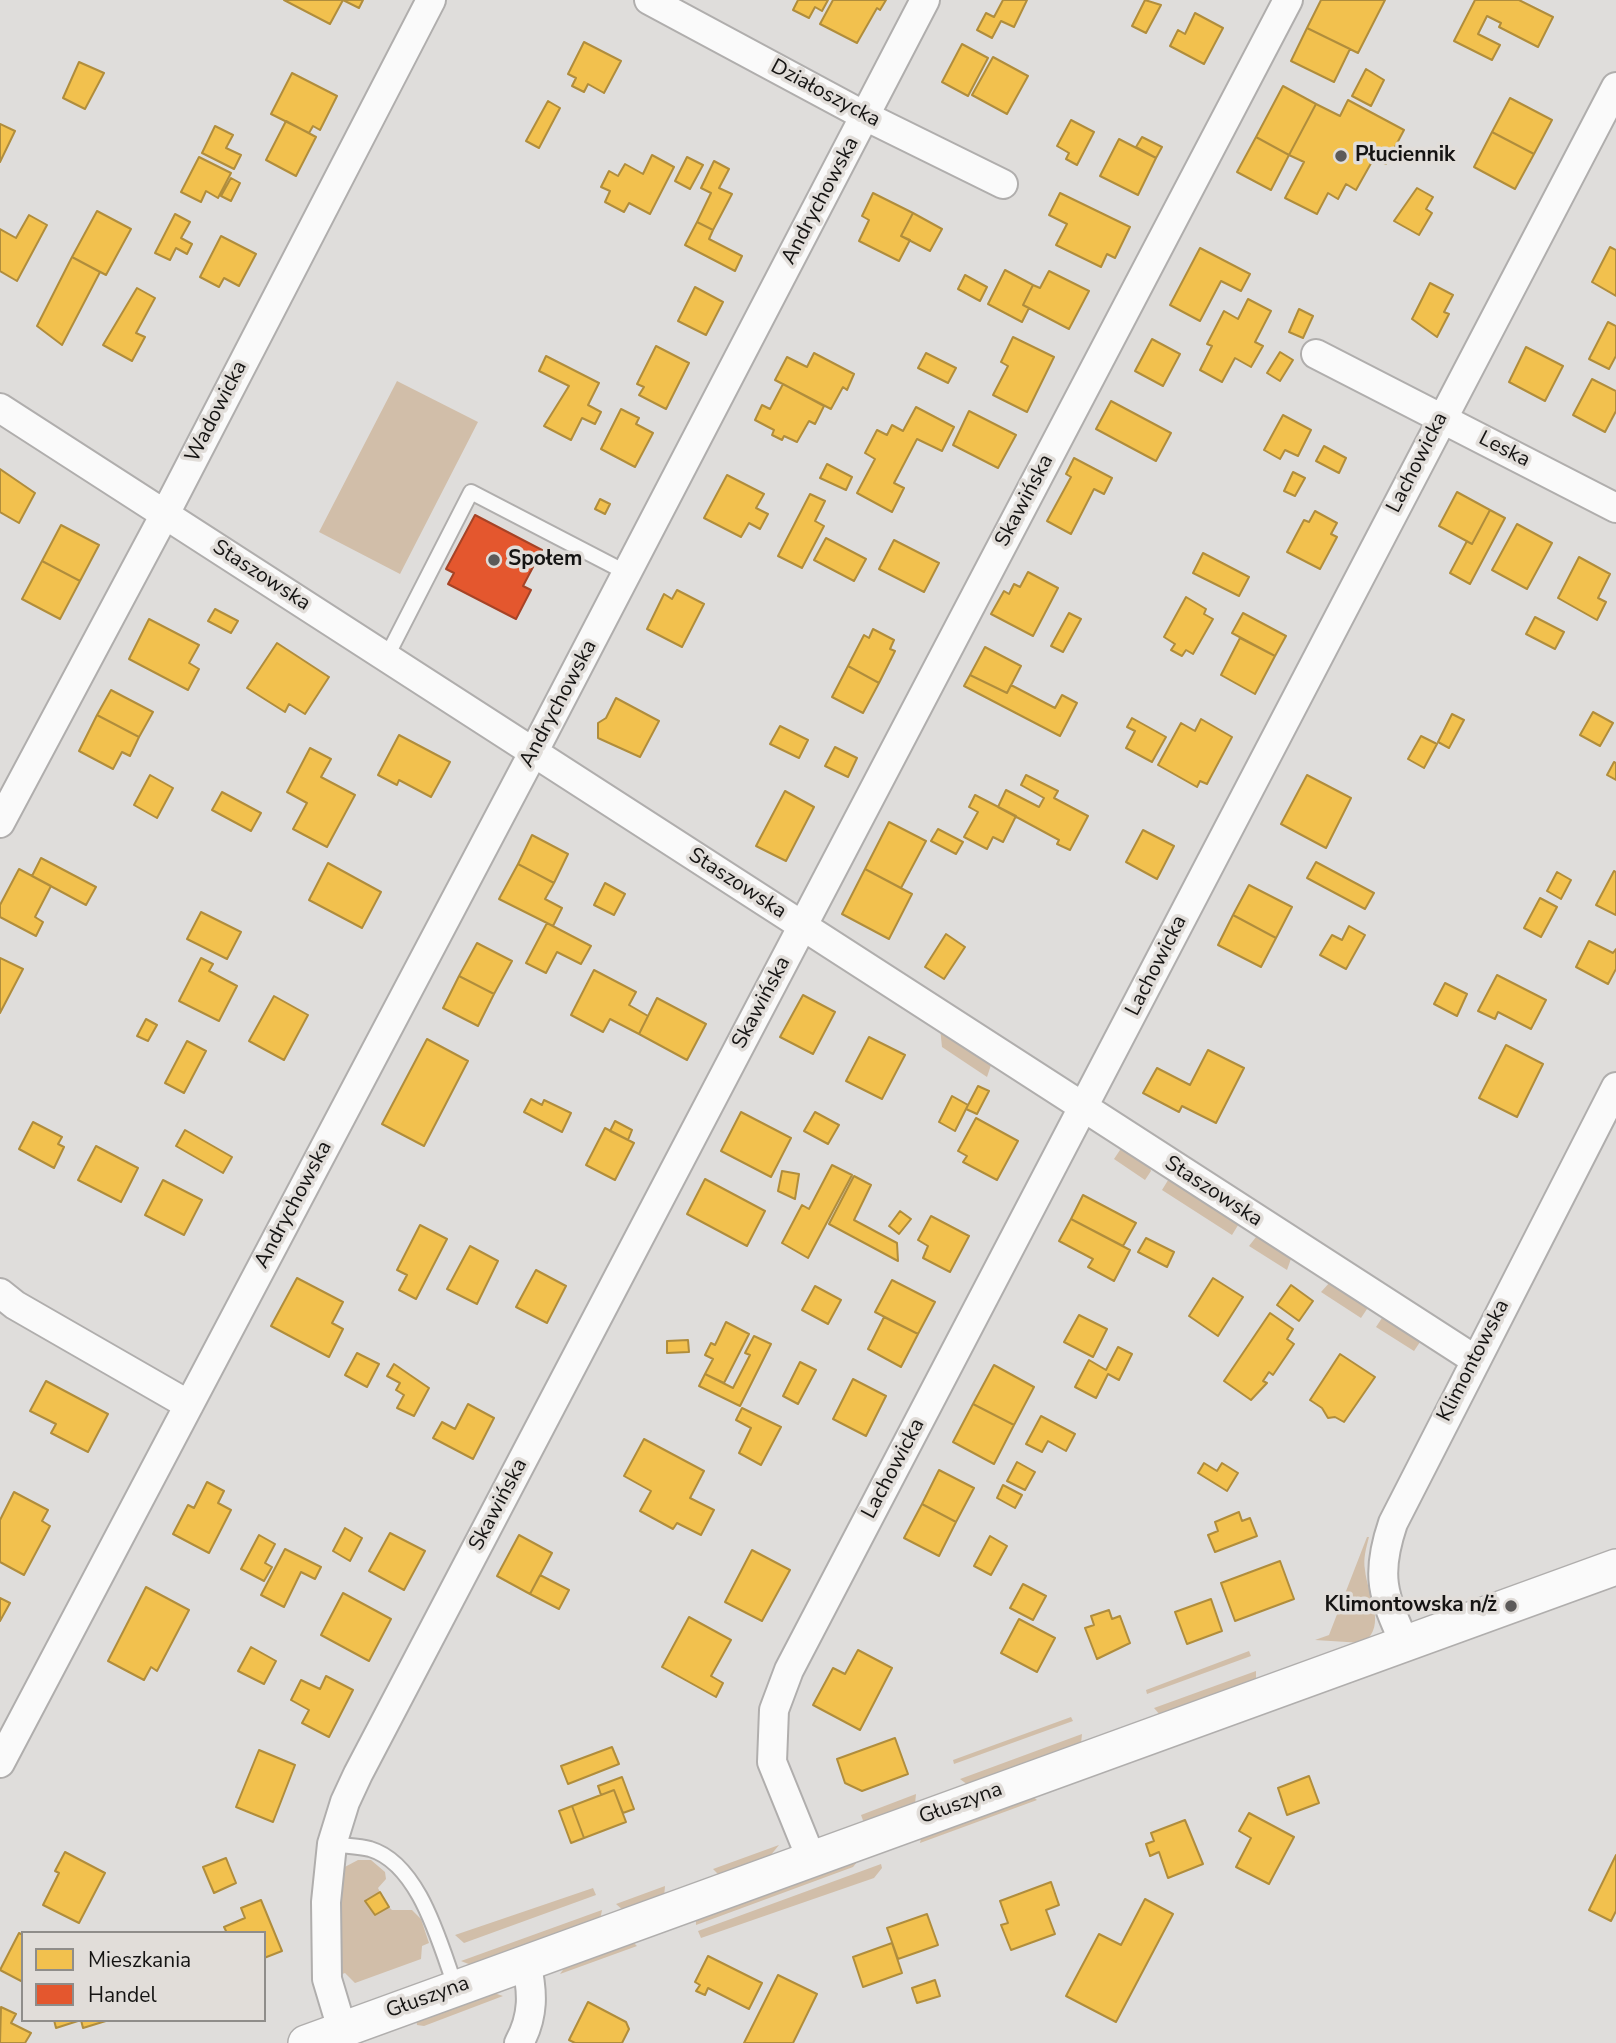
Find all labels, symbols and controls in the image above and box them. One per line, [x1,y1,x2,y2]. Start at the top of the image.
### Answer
street label: Działoszycka [766,55,884,133]
street label: Andrychowska [777,133,865,269]
place label: Płuciennik [1355,143,1455,169]
marker: Płuciennik [1333,148,1349,164]
street label: Wadowicka [181,357,253,467]
street label: Lachowicka [1382,409,1454,517]
street label: Leska [1474,426,1534,474]
street label: Skawińska [990,451,1060,551]
street label: Staszowska [207,535,315,617]
place label: Społem [508,547,582,573]
marker: Społem [486,552,502,568]
street label: Andrychowska [515,636,603,772]
street label: Staszowska [683,843,791,925]
street label: Lachowicka [1121,912,1193,1020]
street label: Skawińska [727,953,797,1053]
street label: Andrychowska [250,1137,338,1273]
street label: Staszowska [1159,1151,1267,1233]
street label: Klimontowska [1432,1296,1516,1426]
street label: Lachowicka [857,1415,931,1523]
street label: Skawińska [464,1455,534,1555]
place label: Klimontowska n/ż [1325,1593,1497,1619]
marker: Klimontowska n/ż [1503,1598,1519,1614]
street label: Głuszyna [916,1777,1006,1831]
legend [21,1931,266,2022]
text: Mieszkania [88,1946,191,1974]
street label: Głuszyna [383,1971,473,2025]
text: Handel [88,1981,157,2009]

